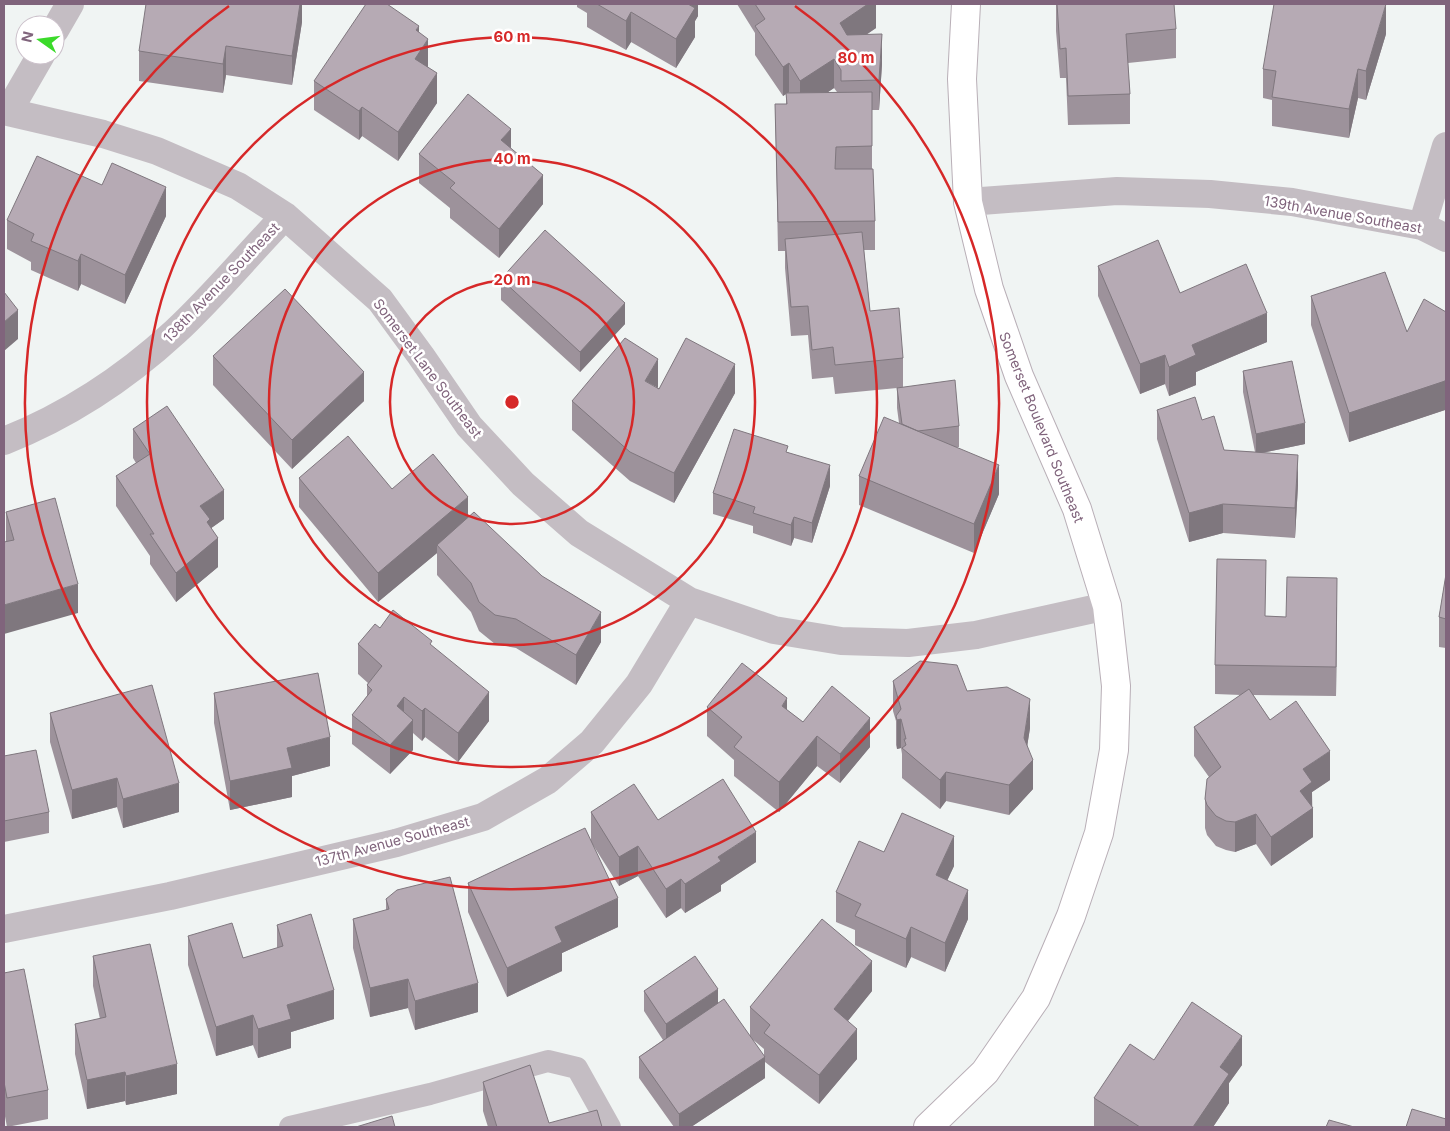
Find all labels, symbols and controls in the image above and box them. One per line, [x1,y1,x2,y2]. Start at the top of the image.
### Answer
north arrow [15,15,65,65]
text: 60 m [493,27,531,46]
text: N [17,30,36,44]
text: 80 m [837,48,875,67]
text: 40 m [493,149,531,168]
street label: 139th Avenue Southeast [1263,192,1424,236]
street label: 138th Avenue Southeast [159,218,283,345]
text: 20 m [494,270,530,289]
street label: Somerset Lane Southeast [370,295,486,441]
street label: Somerset Boulevard Southeast [996,329,1088,525]
centre of rings [503,393,521,411]
street label: 137th Avenue Southeast [313,812,471,870]

